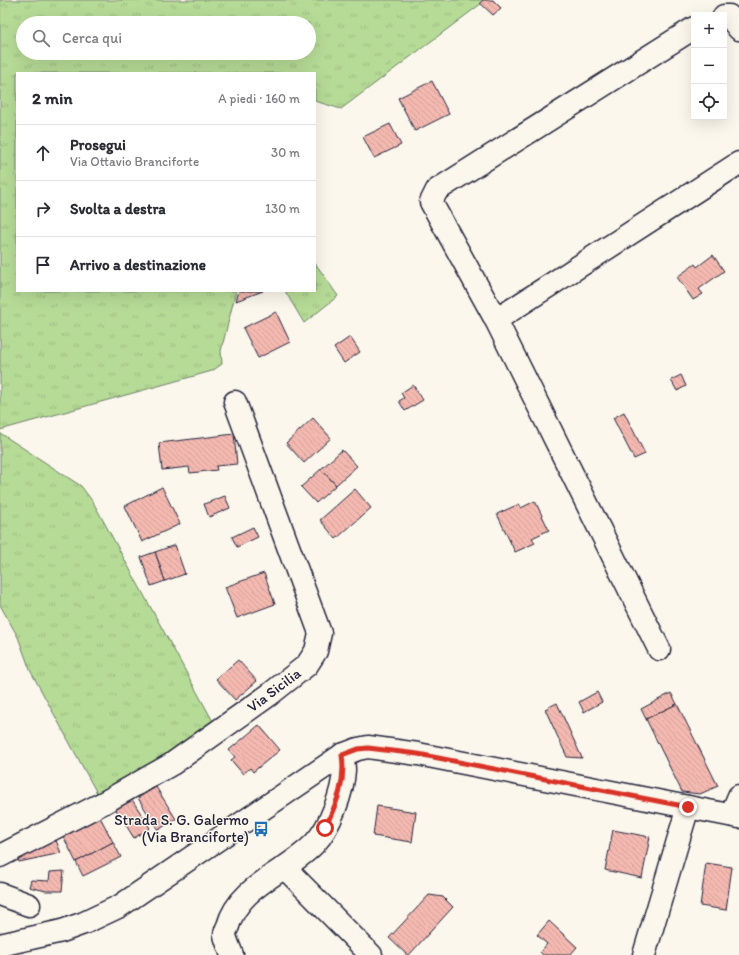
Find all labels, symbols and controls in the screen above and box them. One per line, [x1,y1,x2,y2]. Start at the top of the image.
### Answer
map controls [691,12,727,120]
button: + [691,12,727,48]
search box [16,16,316,60]
icon: search [30,27,52,49]
text: Cerca qui [62,29,122,47]
button: − [691,48,727,84]
button: locate [691,84,727,120]
text: 2 min [32,88,72,108]
text: A piedi · 160 m [218,91,300,106]
text: Prosegui [70,136,126,154]
icon: ahead [32,142,54,164]
text: 30 m [271,145,300,160]
text: Via Ottavio Branciforte [70,154,199,169]
icon: right [32,198,54,220]
text: Svolta a destra [70,200,166,218]
text: 130 m [265,201,300,216]
icon: arrive [32,254,54,276]
text: Arrivo a destinazione [70,256,206,274]
street label: Via Sicilia [244,664,305,716]
route end [679,798,697,816]
place label: Strada S. G. Galermo (Via Branciforte) [114,811,249,846]
route start [316,819,334,837]
bus stop icon: Strada S. G. Galermo (Via Branciforte) [252,820,270,838]

